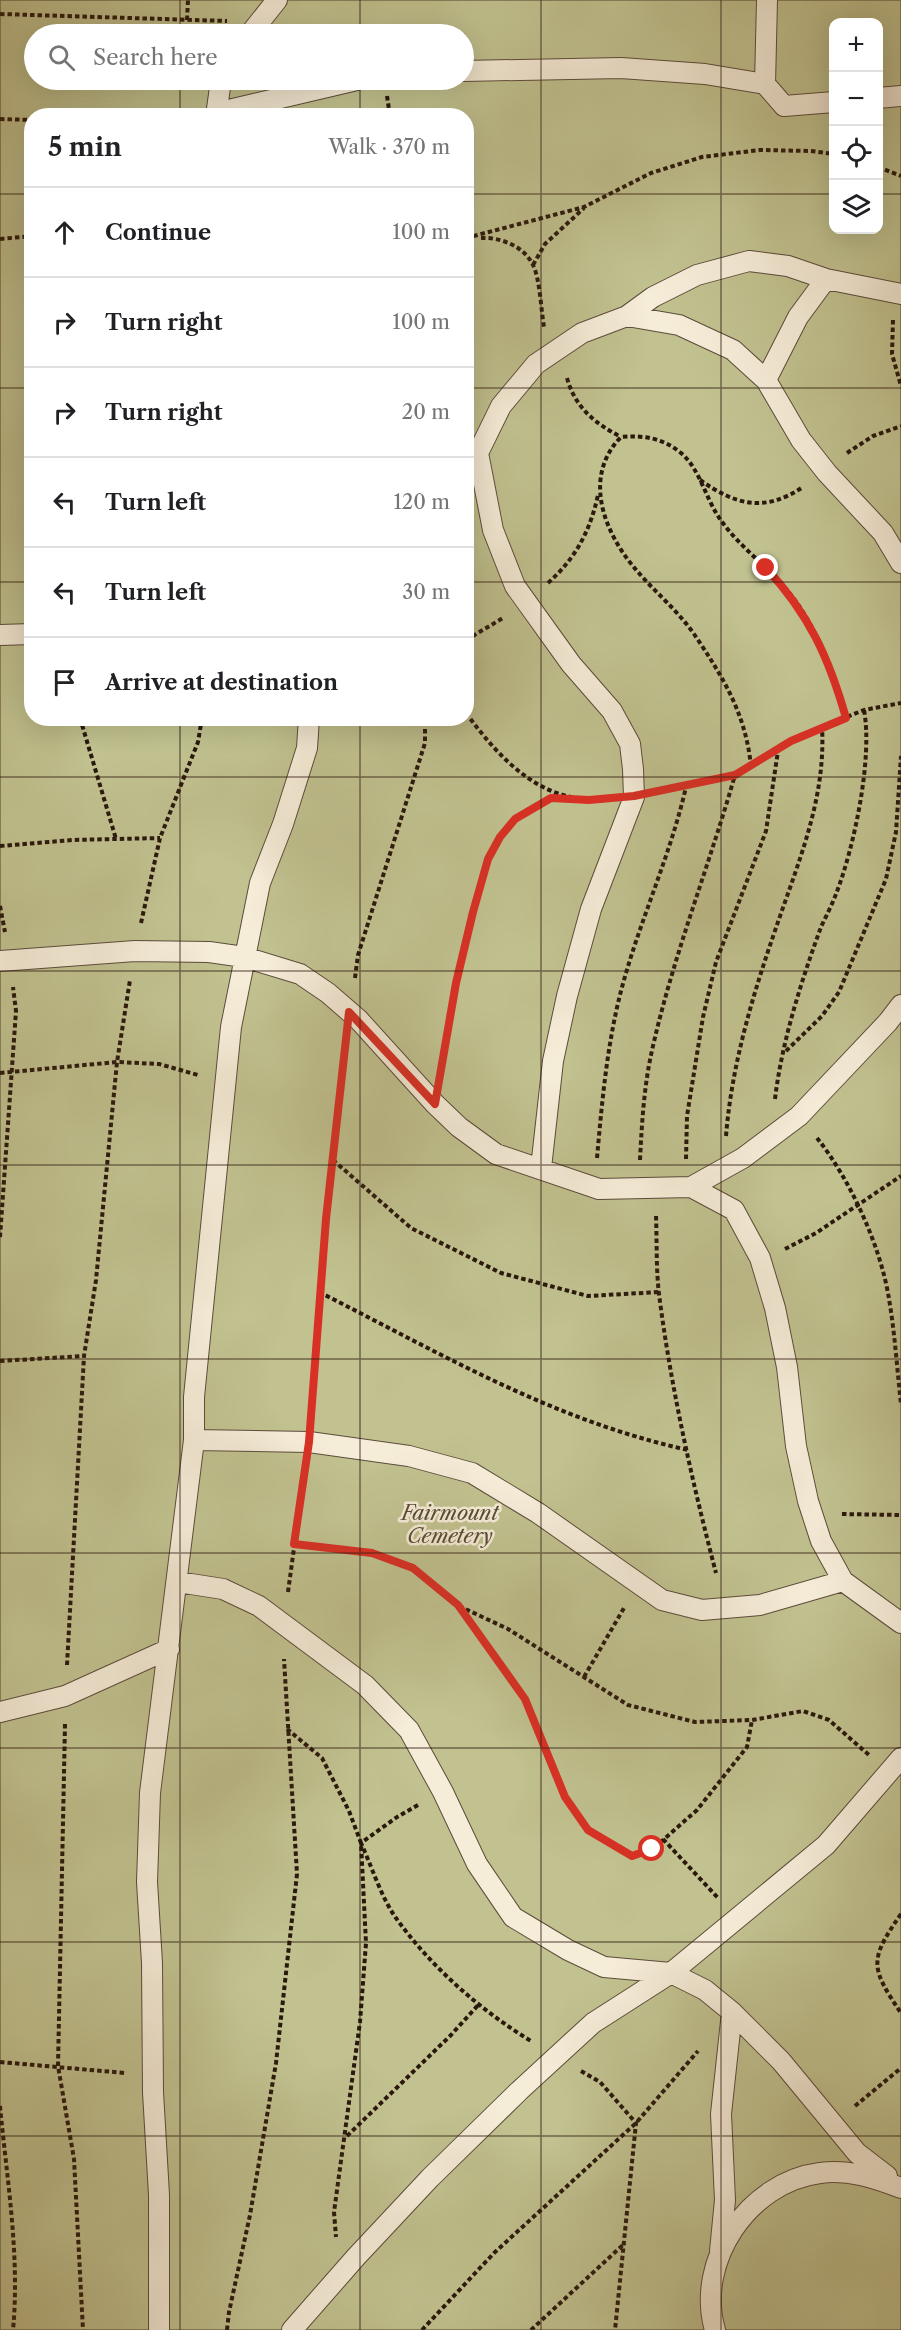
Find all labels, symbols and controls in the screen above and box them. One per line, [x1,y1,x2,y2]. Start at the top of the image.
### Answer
map controls [829,18,883,234]
button: + [829,18,883,72]
search box [24,24,474,90]
icon: search [45,41,78,74]
text: Search here [93,44,218,71]
button: − [829,72,883,126]
button: locate [829,126,883,180]
text: 5 min [48,131,122,163]
text: Walk · 370 m [328,135,450,159]
button: layers [829,180,883,234]
icon: ahead [48,216,81,249]
text: Continue [105,219,211,246]
text: 100 m [392,220,450,244]
icon: right [48,306,81,339]
text: Turn right [105,309,223,336]
text: 100 m [392,310,450,334]
icon: right [48,396,81,429]
text: Turn right [105,399,223,426]
text: 20 m [402,400,450,424]
icon: left [48,486,81,519]
text: Turn left [105,489,206,516]
text: 120 m [393,490,450,514]
route end [752,554,778,580]
icon: left [48,576,81,609]
text: Turn left [105,579,206,606]
text: 30 m [402,580,450,604]
icon: arrive [48,666,81,699]
text: Arrive at destination [105,669,338,696]
park label: Fairmount Cemetery [399,1501,499,1548]
route start [638,1835,664,1861]

